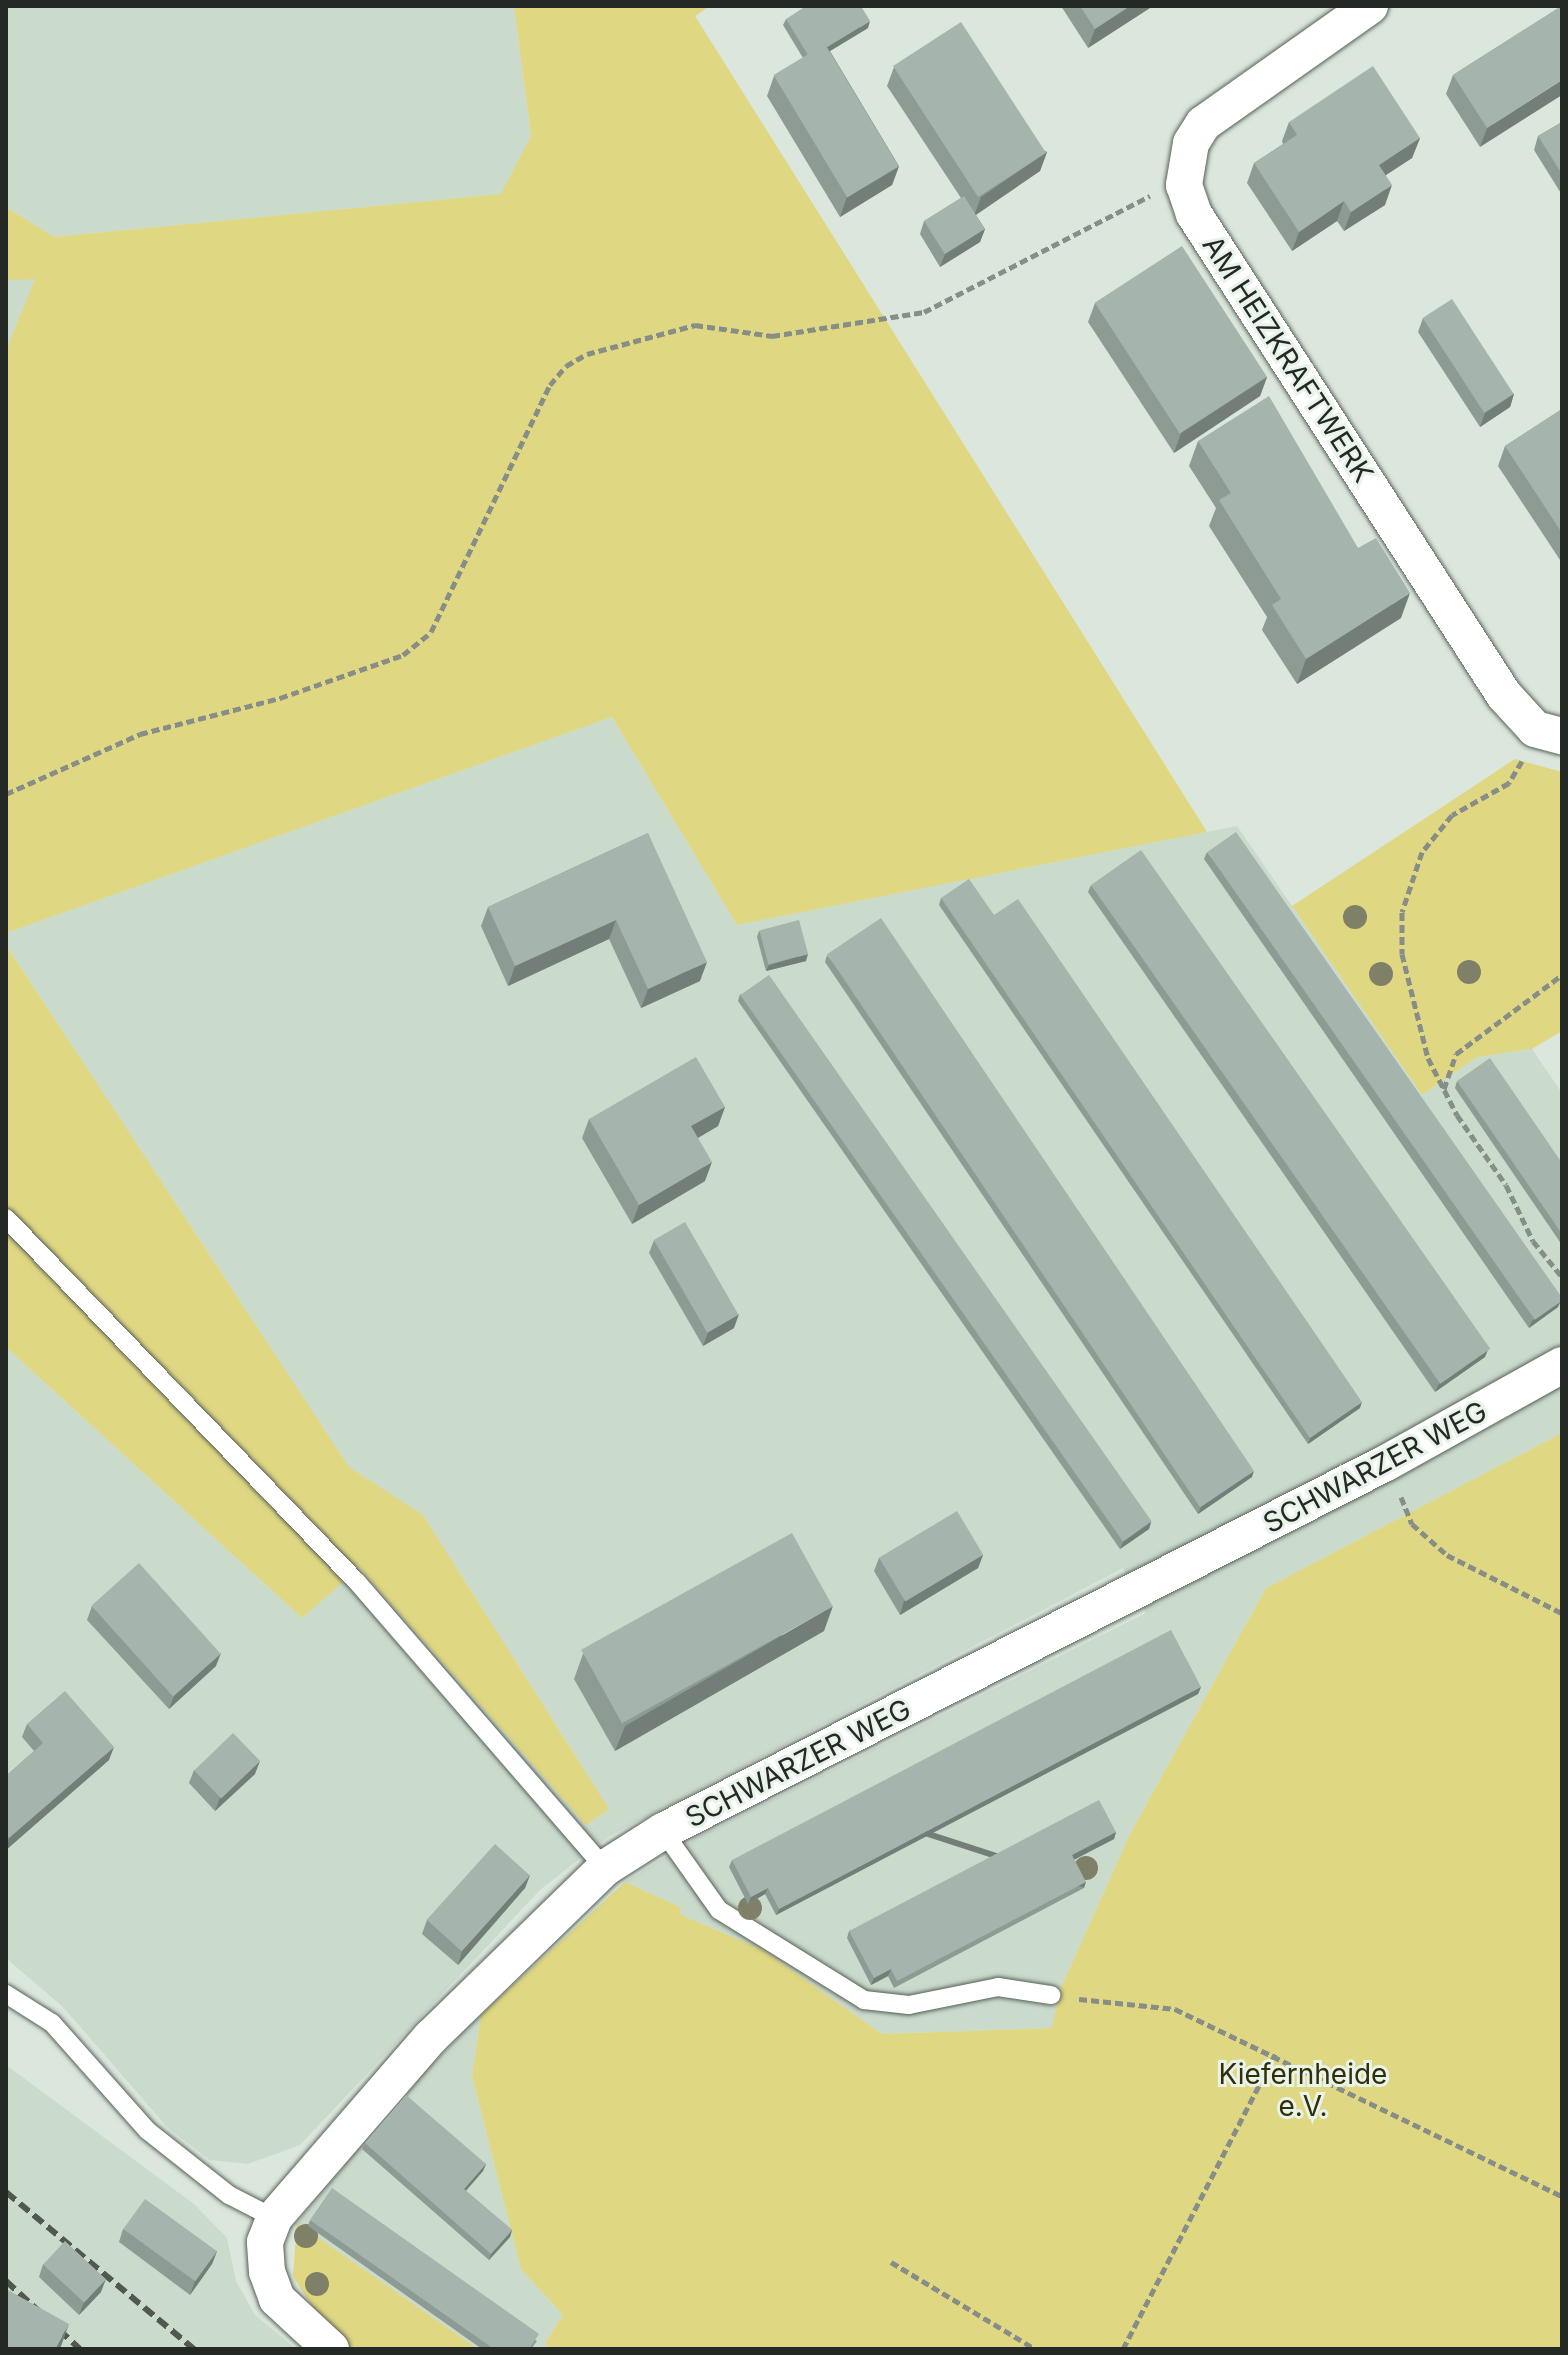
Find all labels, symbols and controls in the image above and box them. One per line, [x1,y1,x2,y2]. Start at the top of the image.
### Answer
street label: AM HEIZKRAFTWERK [1196,229,1380,489]
street label: SCHWARZER WEG [1258,1394,1492,1540]
street label: SCHWARZER WEG [680,1692,916,1834]
park label: Kiefernheide e.V. [1219,2057,1387,2123]

